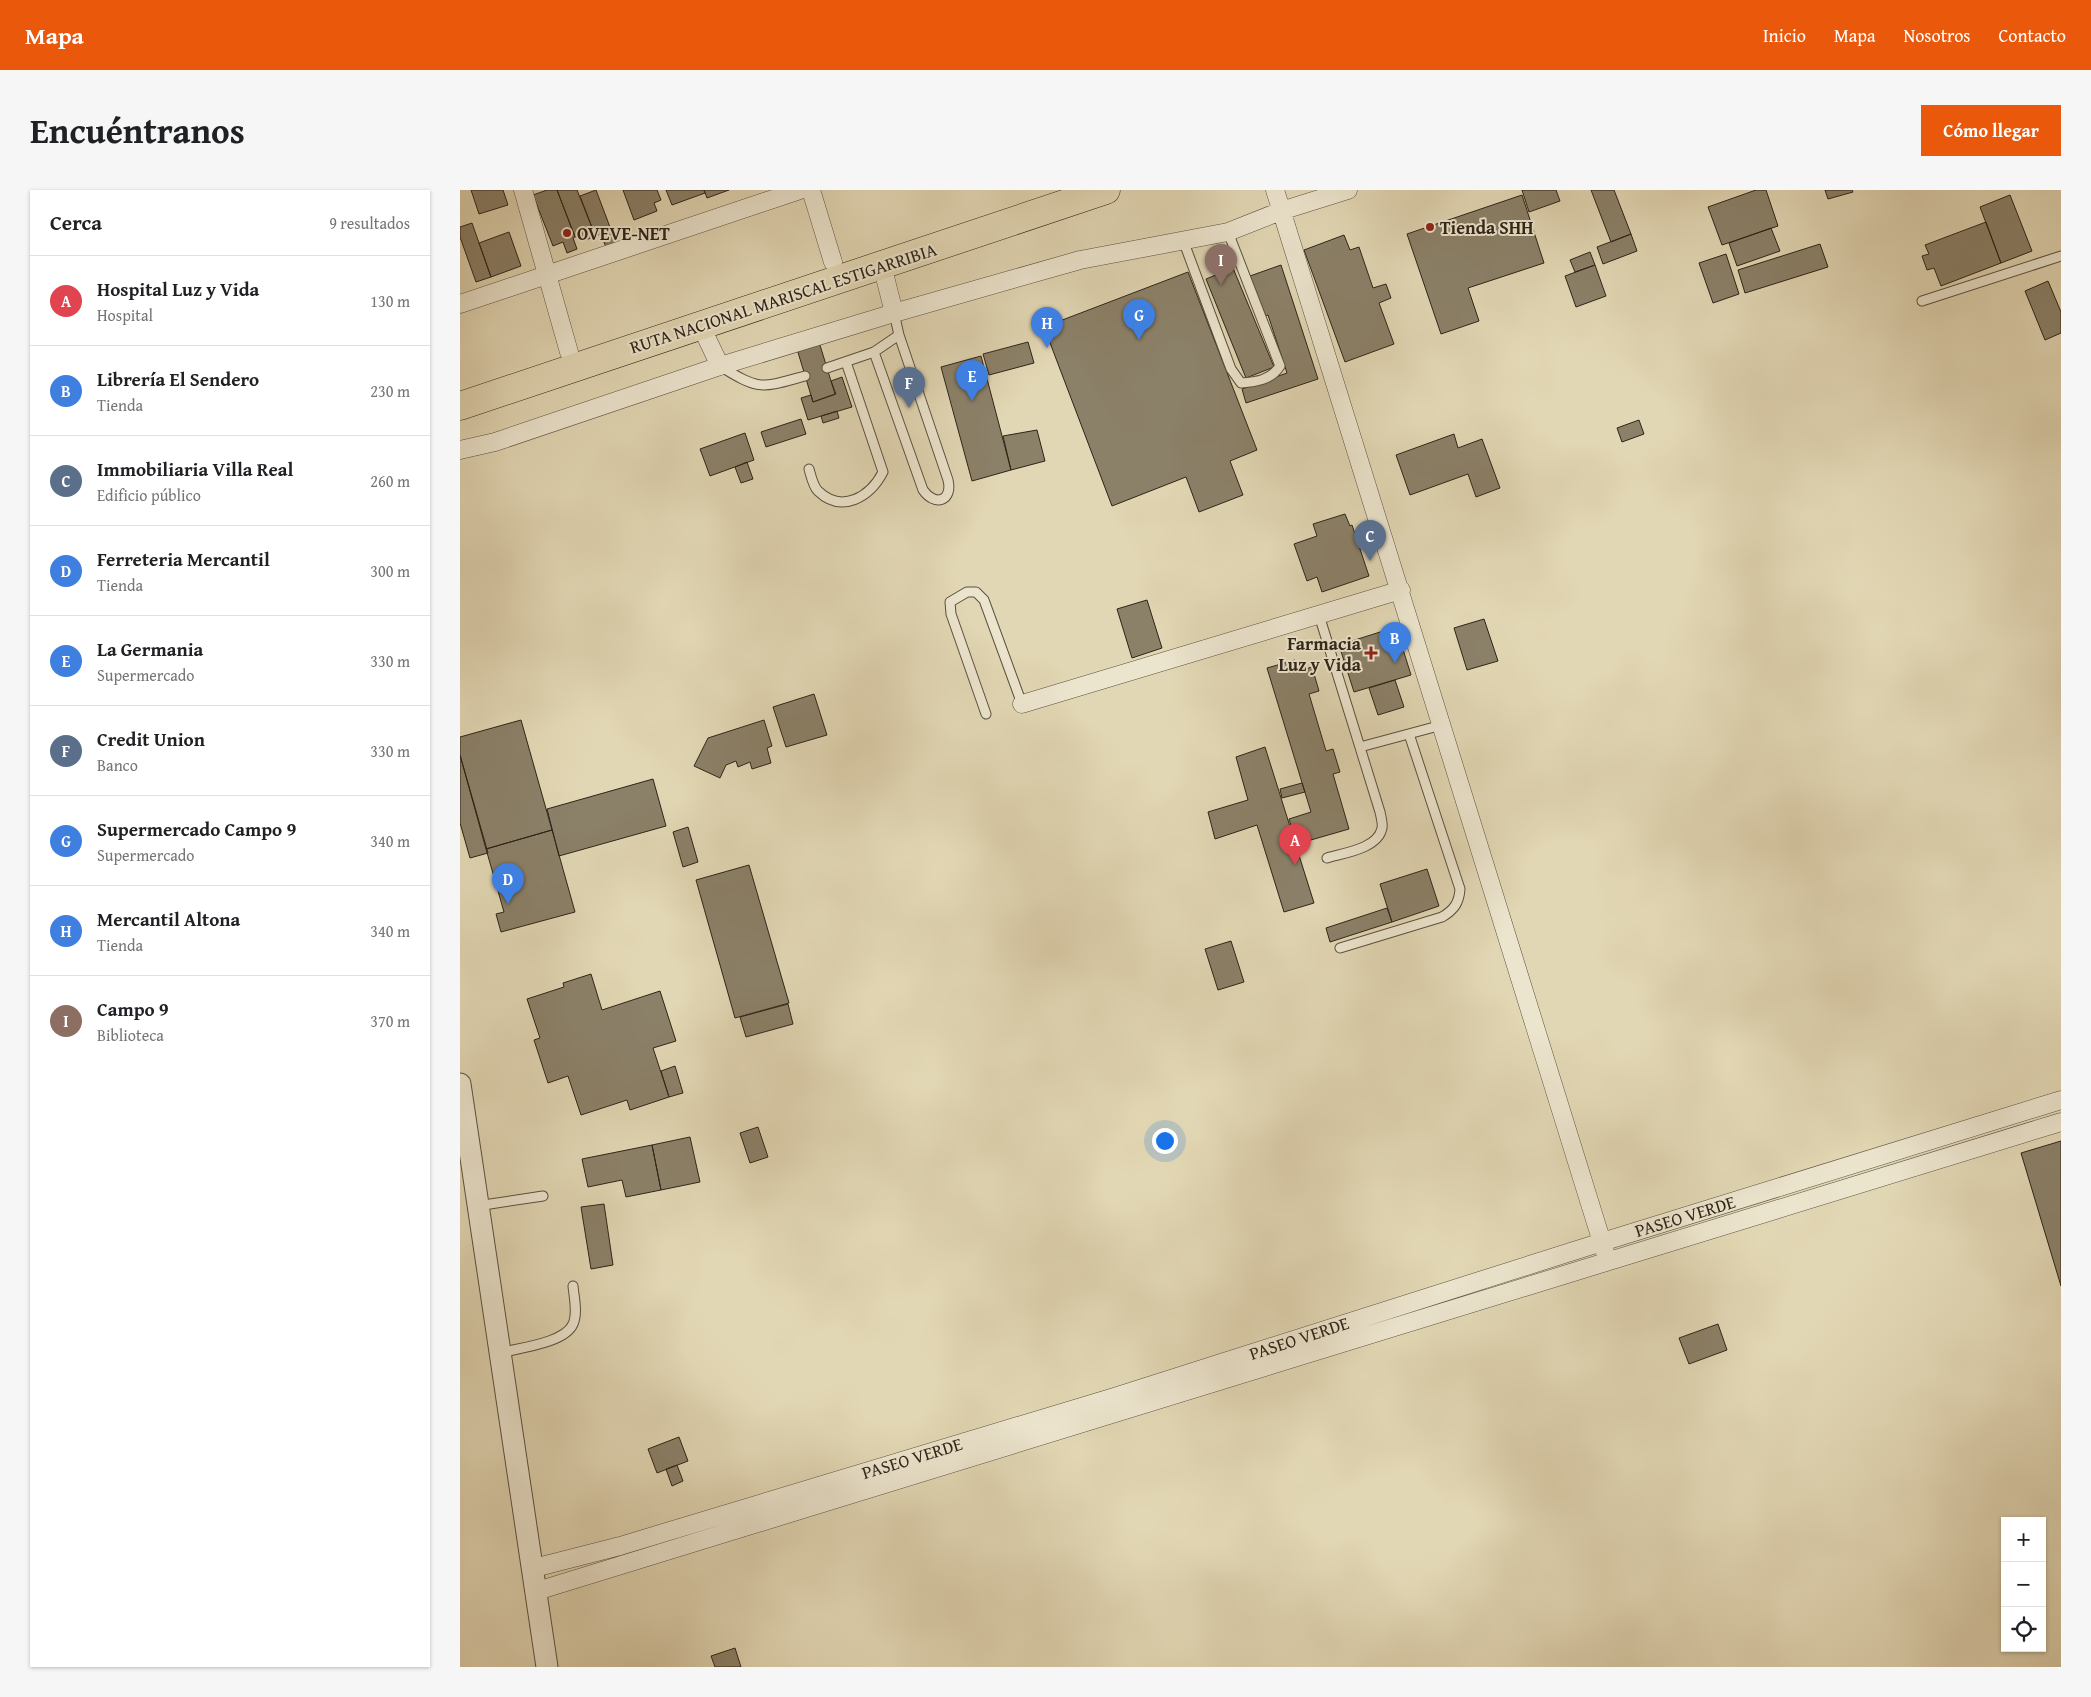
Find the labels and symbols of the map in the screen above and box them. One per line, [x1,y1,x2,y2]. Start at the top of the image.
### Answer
place label: Tienda SHH [1440,214,1534,241]
place label: OVEVE-NET [577,220,670,247]
marker: Tienda SHH [1424,221,1436,233]
marker: OVEVE-NET [561,227,573,239]
street label: RUTA NACIONAL MARISCAL ESTIGARRIBIA [626,235,940,361]
pin: I [1205,244,1237,285]
pin: G [1123,299,1155,340]
pin: H [1031,307,1063,348]
pin: E [956,360,988,401]
pin: F [893,367,925,408]
pin: C [1354,520,1386,561]
pin: B [1379,622,1411,663]
place label: Farmacia Luz y Vida [1278,630,1362,678]
marker: Farmacia Luz y Vida [1365,647,1377,659]
pin: A [1279,824,1311,865]
pin: D [492,863,524,904]
your location [1152,1128,1178,1154]
street label: PASEO VERDE [1632,1188,1738,1244]
street label: PASEO VERDE [1246,1309,1352,1367]
street label: PASEO VERDE [859,1430,965,1486]

